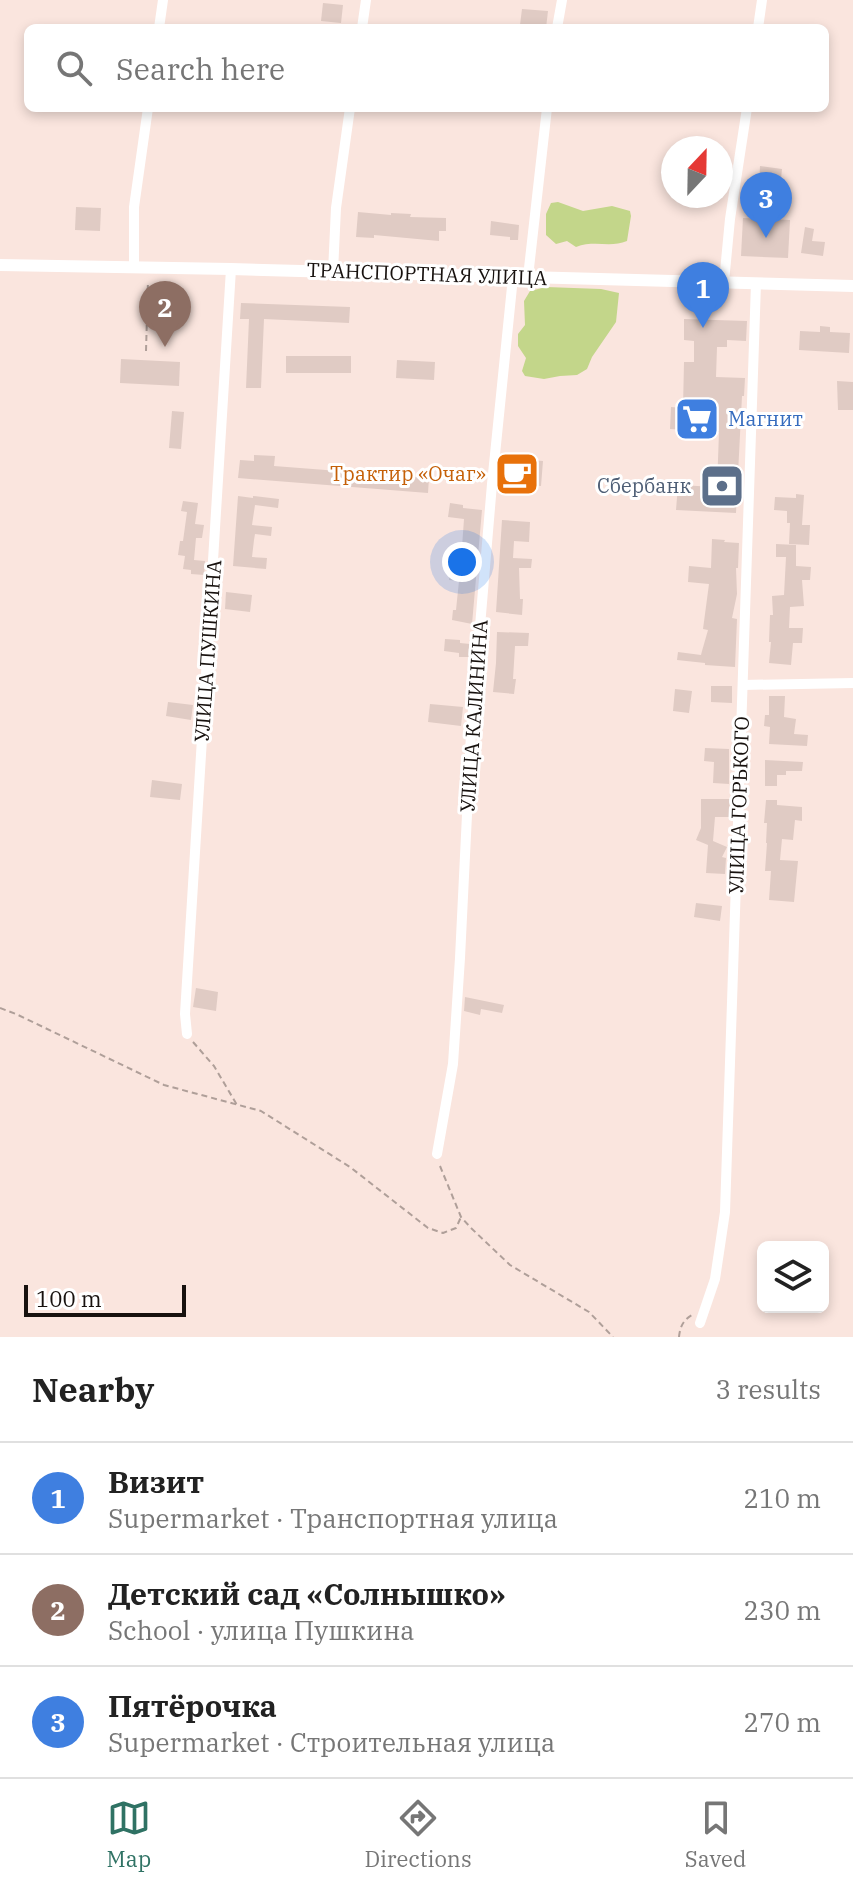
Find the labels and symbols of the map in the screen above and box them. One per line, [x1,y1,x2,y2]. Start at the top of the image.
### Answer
north arrow [661,136,733,208]
pin: 3 [740,172,792,238]
street label: ТРАНСПОРТНАЯ УЛИЦА [306,256,548,291]
pin: 1 [677,262,729,328]
pin: 2 [139,281,191,347]
supermarket icon: Магнит [673,395,721,443]
place label: Магнит [728,405,803,432]
cafe icon: Трактир «Очаг» [493,450,541,498]
place label: Трактир «Очаг» [330,460,486,487]
bank icon: Сбербанк [698,462,746,510]
place label: Сбербанк [597,472,691,499]
your location [442,542,482,582]
street label: УЛИЦА ПУШКИНА [188,559,227,743]
street label: УЛИЦА КАЛИНИНА [453,618,494,813]
street label: УЛИЦА ГОРЬКОГО [722,716,755,894]
scale bar [24,1281,186,1317]

